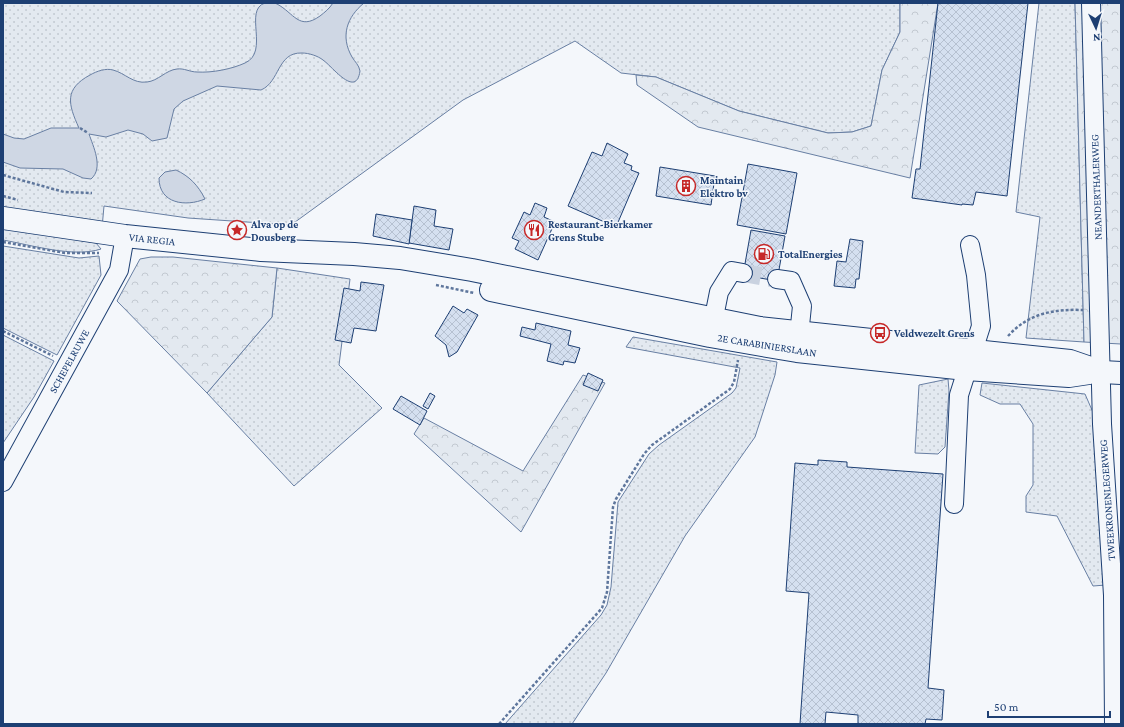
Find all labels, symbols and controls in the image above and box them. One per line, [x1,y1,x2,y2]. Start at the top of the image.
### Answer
north arrow [1076,8,1116,48]
text: N [1092,32,1101,44]
street label: NEANDERTHALERWEG [1088,134,1104,240]
place label: Maintain Elektro bv [700,174,748,199]
building icon: Maintain Elektro bv [675,175,697,197]
place label: Alva op de Dousberg [250,218,298,243]
place label: Restaurant-Bierkamer Grens Stube [548,218,653,243]
place icon: Alva op de Dousberg [226,219,248,241]
restaurant icon: Restaurant-Bierkamer Grens Stube [523,219,545,241]
street label: VIA REGIA [128,231,176,247]
fuel station icon: TotalEnergies [753,243,775,265]
place label: TotalEnergies [778,248,843,260]
bus stop icon: Veldwezelt Grens [869,322,891,344]
street label: SCHEPELRUWE [47,327,91,395]
place label: Veldwezelt Grens [893,327,975,339]
street label: 2E CARABINIERSLAAN [717,331,817,359]
street label: TWEEKRONENLEGERWEG [1097,439,1117,561]
scale bar [988,693,1110,719]
text: 50 m [994,700,1019,714]

